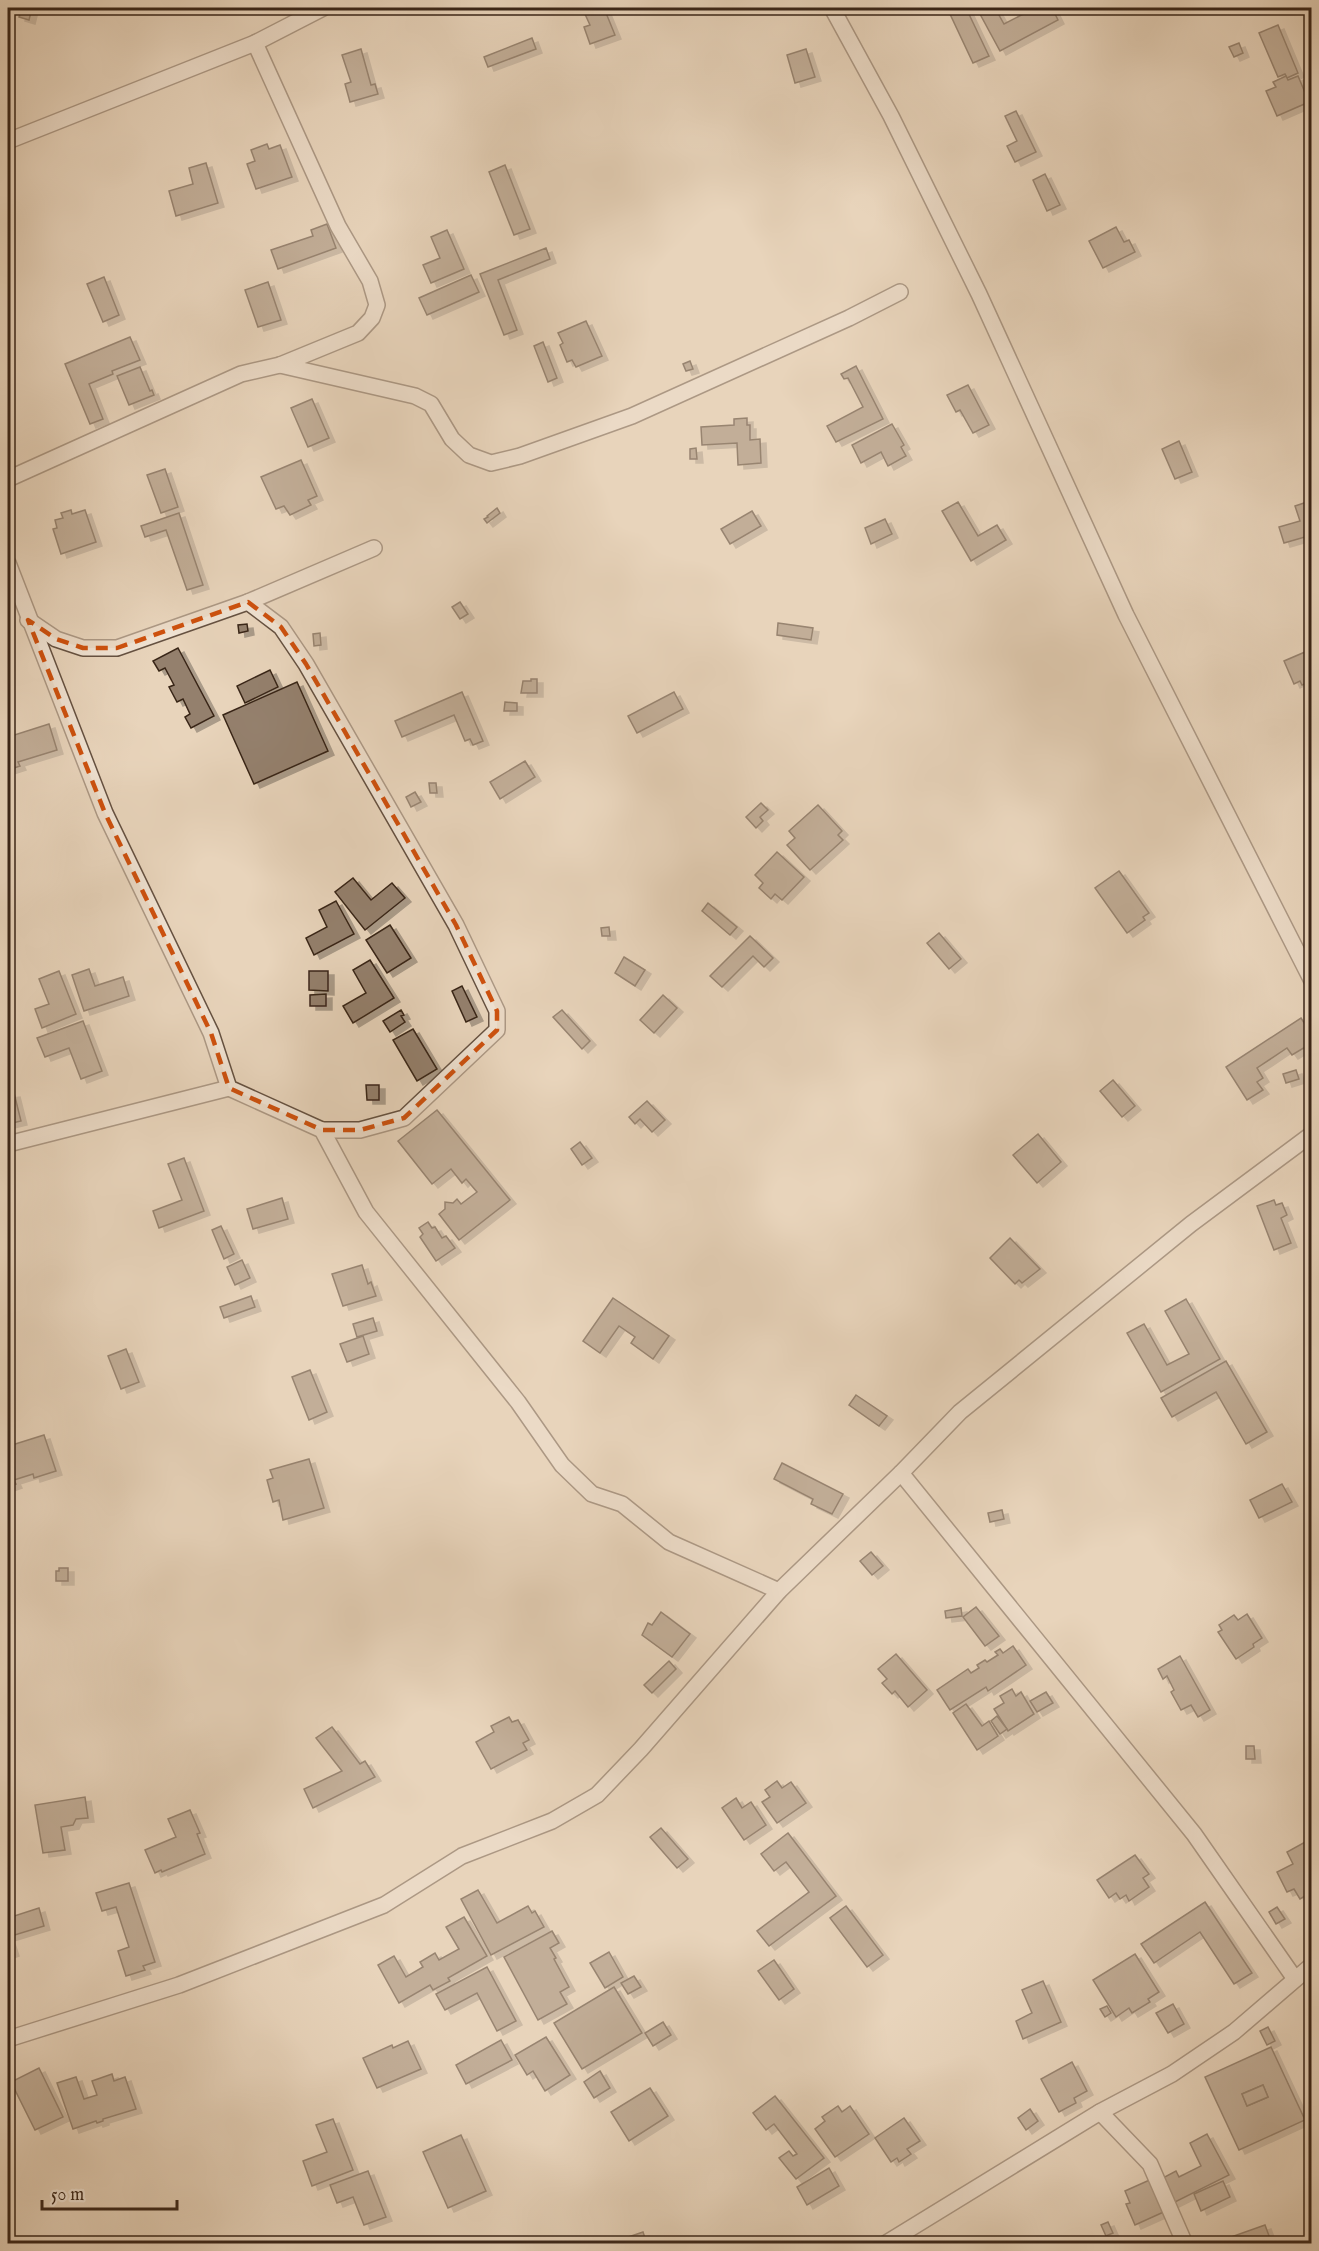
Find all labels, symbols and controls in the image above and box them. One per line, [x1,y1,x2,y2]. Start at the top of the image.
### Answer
scale bar [42,2173,177,2211]
text: 50 m [51,2184,84,2207]

